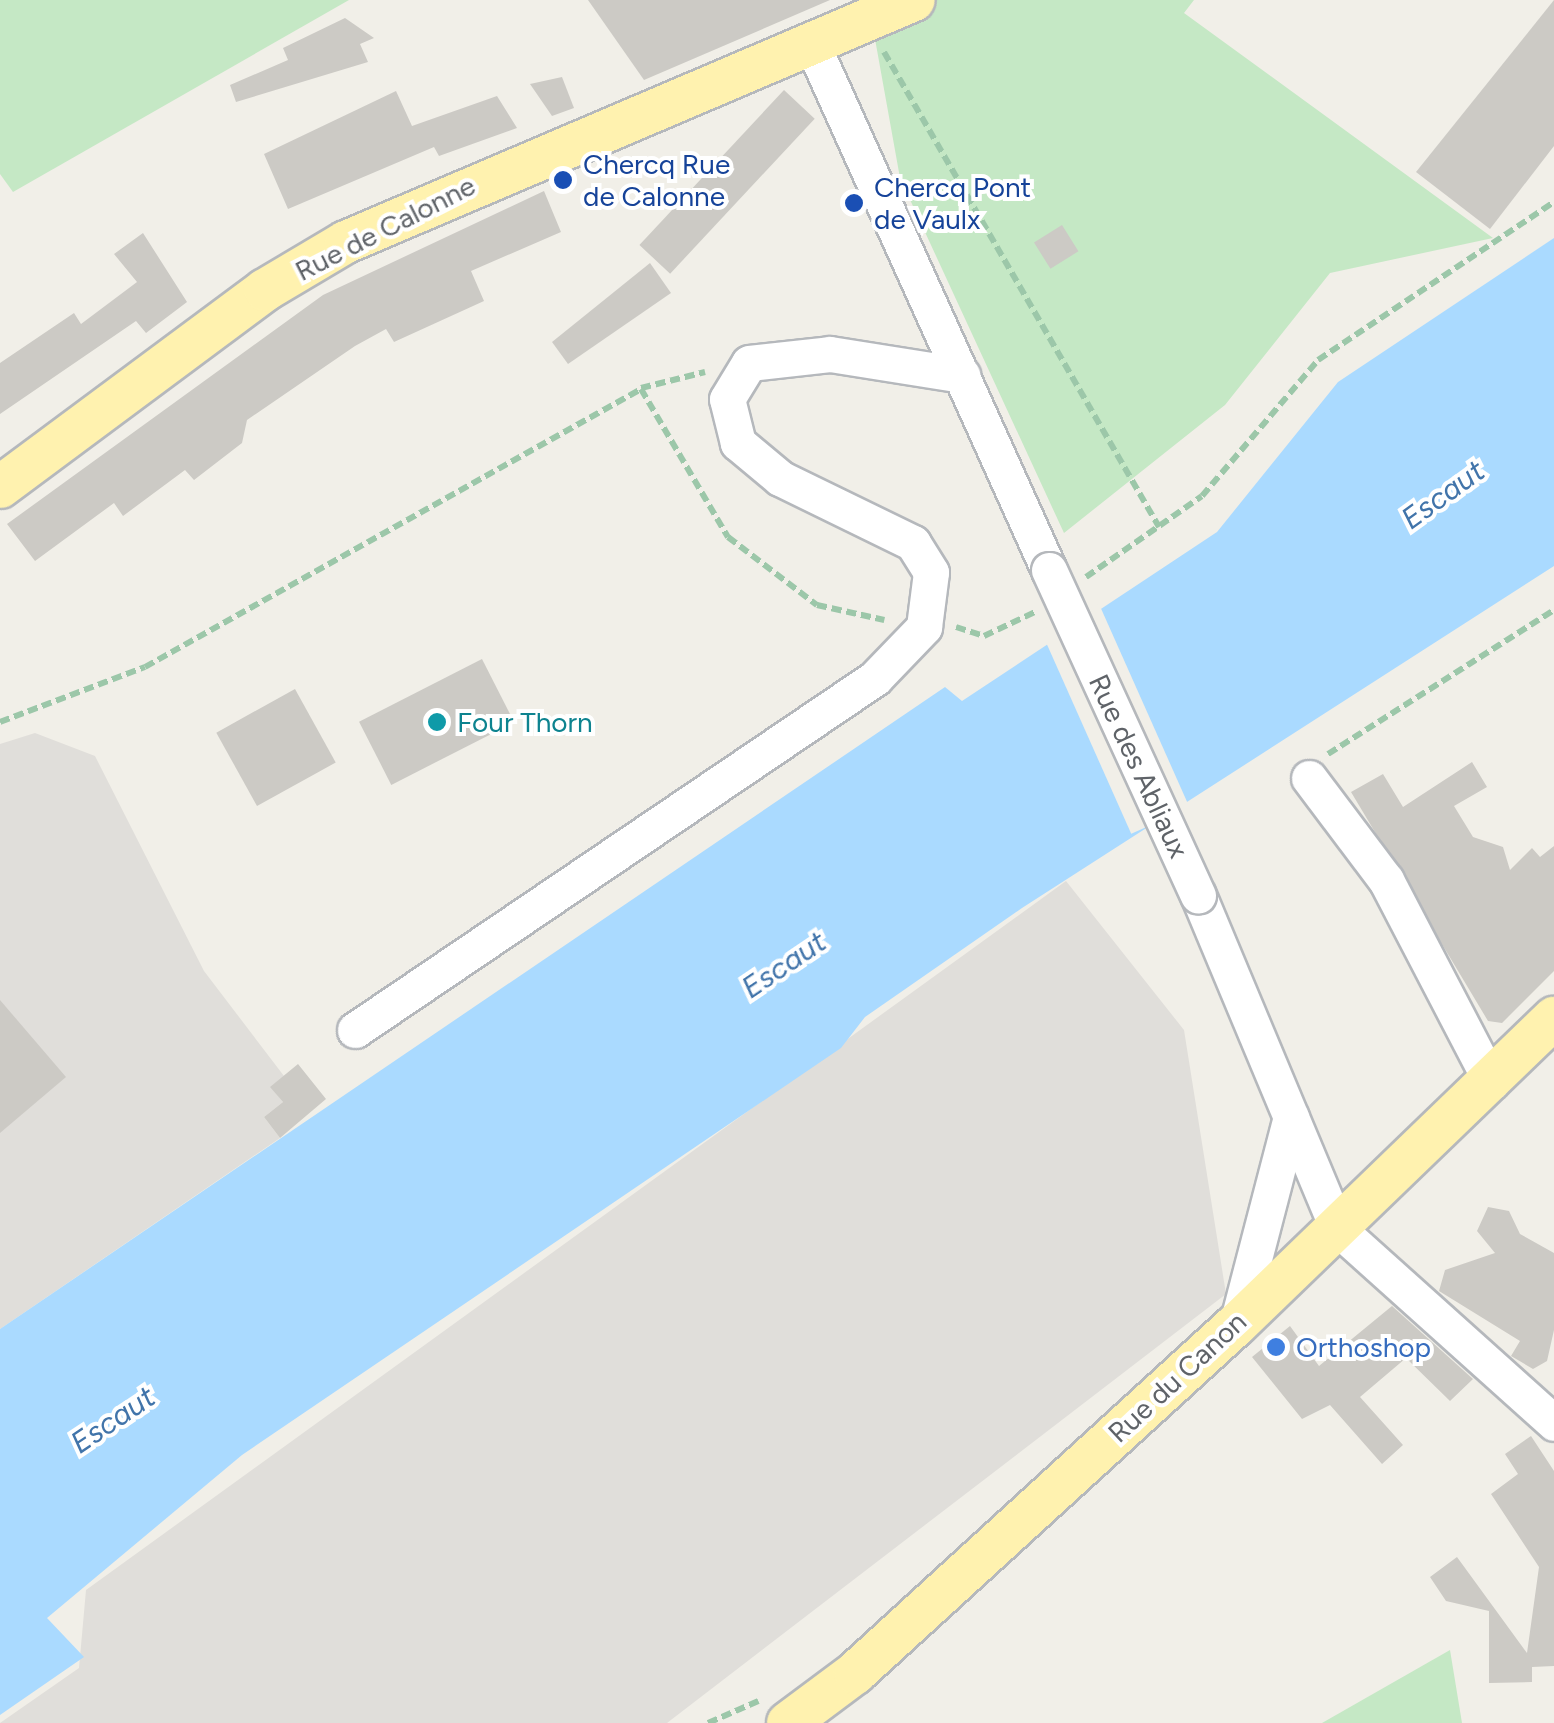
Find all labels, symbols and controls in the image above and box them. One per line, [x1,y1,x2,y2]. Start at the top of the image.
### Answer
place label: Chercq Rue de Calonne [583,147,730,213]
street label: Rue de Calonne [289,168,481,288]
marker: Chercq Rue de Calonne [552,169,574,191]
place label: Chercq Pont de Vaulx [874,170,1031,236]
marker: Chercq Pont de Vaulx [843,192,865,214]
water label: Escaut [1394,453,1492,537]
street label: Rue des Abliaux [1082,669,1196,863]
place label: Four Thorn [457,705,593,739]
marker: Four Thorn [426,711,448,733]
water label: Escaut [735,924,833,1006]
street label: Rue du Canon [1101,1305,1253,1449]
place label: Orthoshop [1296,1330,1431,1364]
marker: Orthoshop [1265,1336,1287,1358]
water label: Escaut [64,1379,162,1461]

